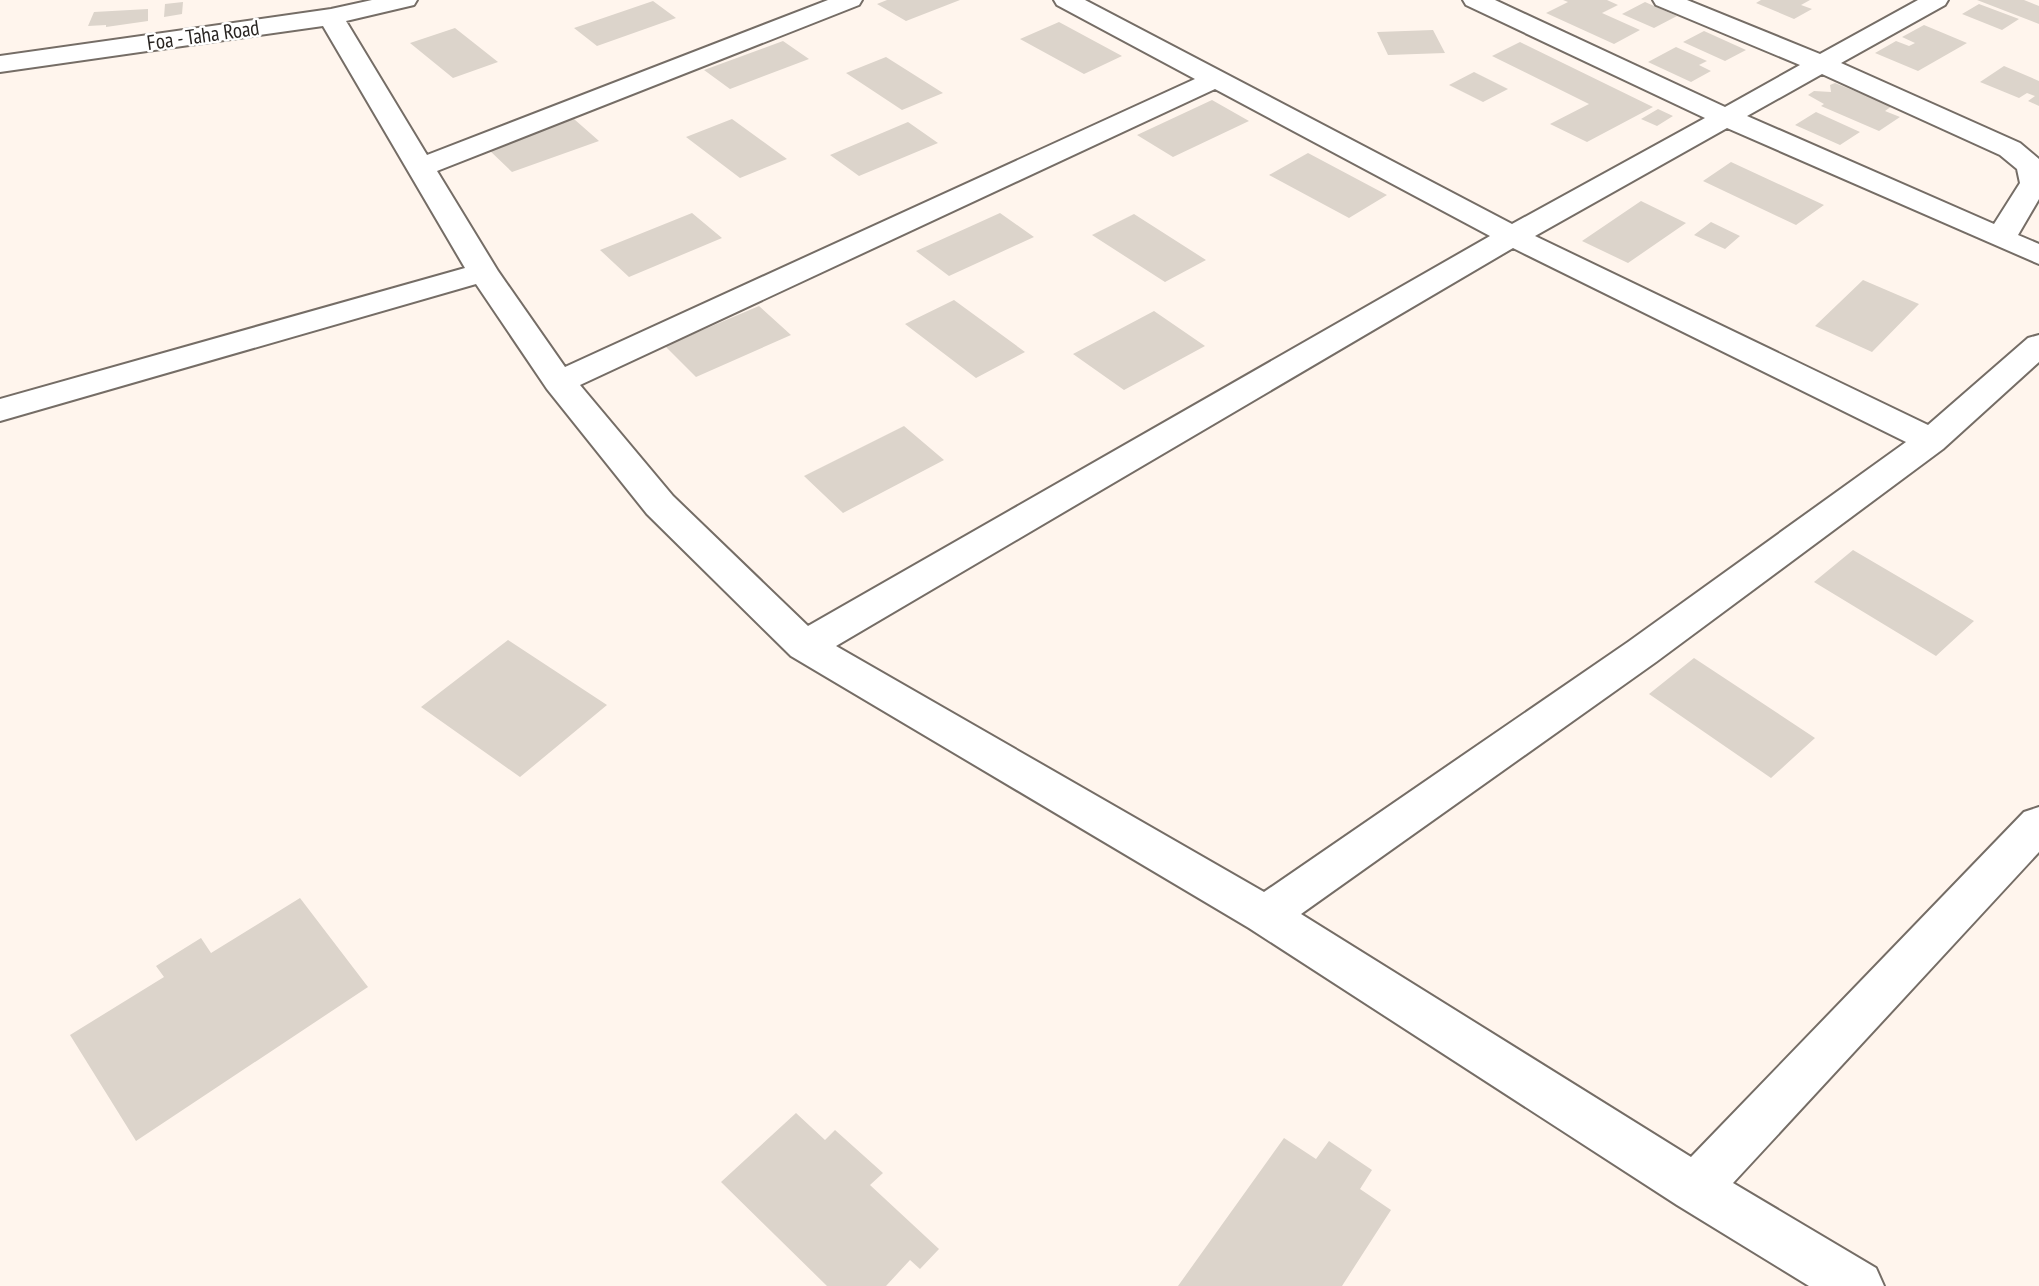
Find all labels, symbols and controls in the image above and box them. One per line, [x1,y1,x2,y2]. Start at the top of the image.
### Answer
street label: Foa - Taha Road [145,14,261,56]

